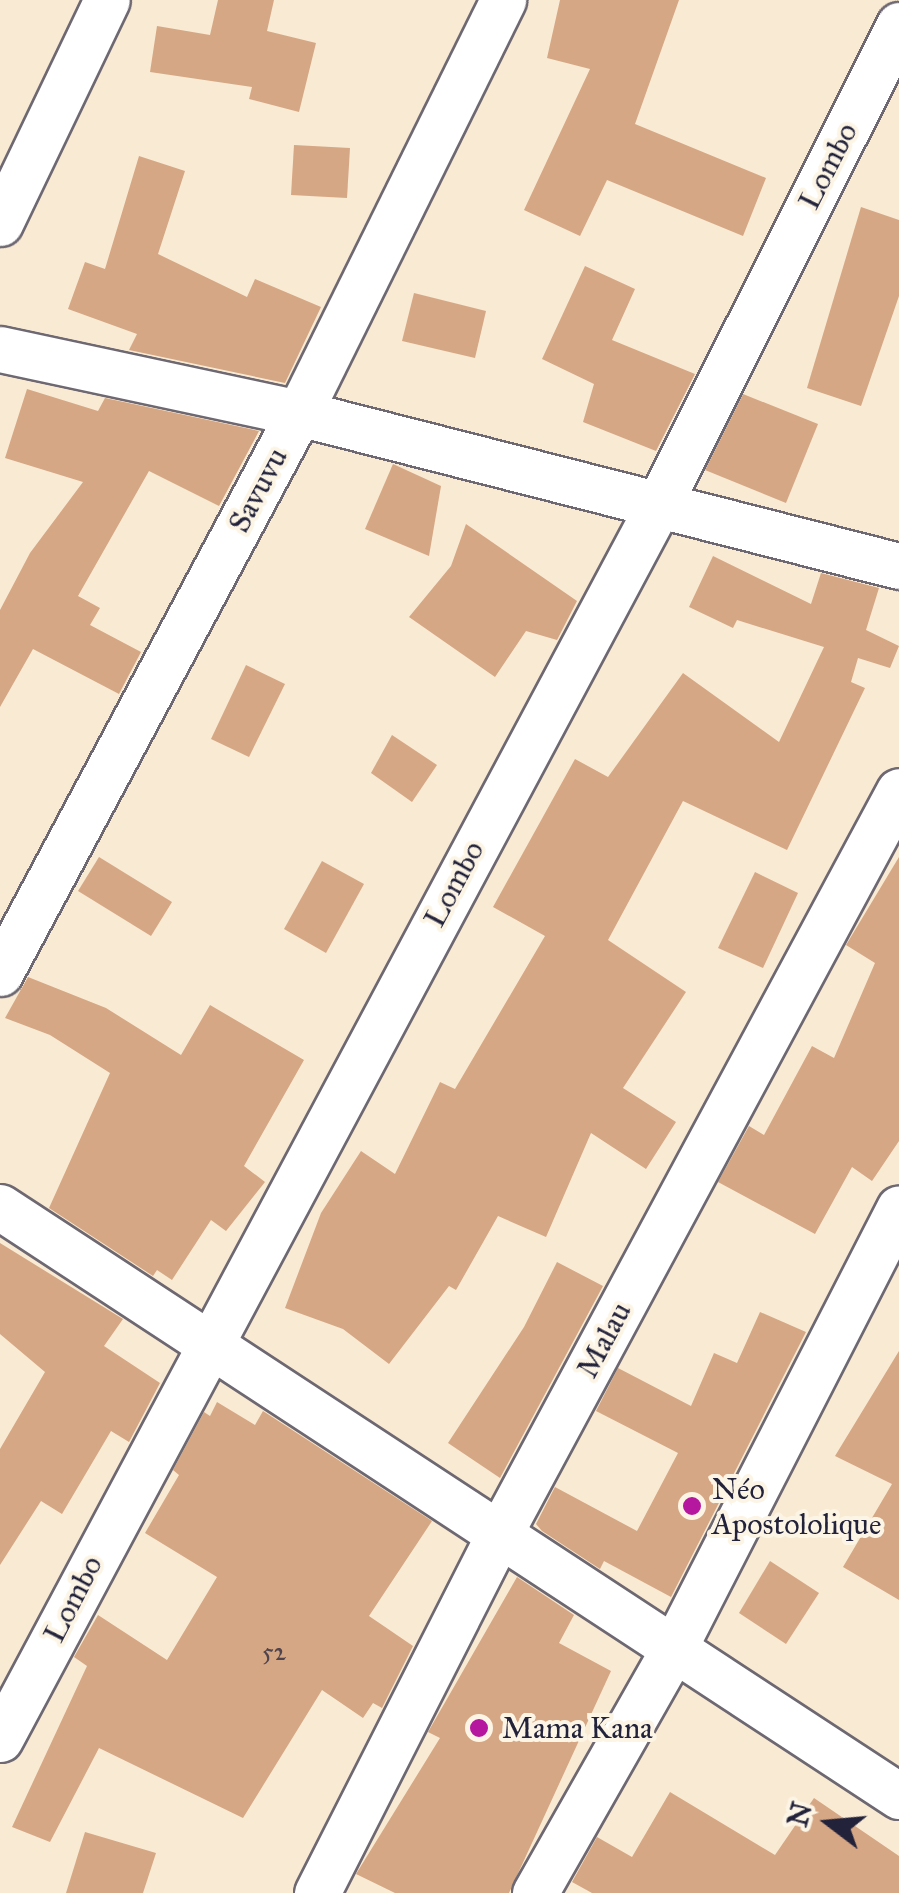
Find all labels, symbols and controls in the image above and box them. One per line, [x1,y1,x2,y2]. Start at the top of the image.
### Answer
street label: Lombo [791,117,865,215]
street label: Savuvu [221,442,295,538]
street label: Lombo [416,835,492,933]
street label: Malau [569,1296,639,1384]
place label: Néo Apostololique [712,1471,882,1542]
marker: Néo Apostololique [681,1495,703,1517]
street label: Lombo [36,1550,110,1648]
house number: 52 [262,1637,286,1667]
place label: Mama Kana [502,1710,653,1746]
marker: Mama Kana [466,1715,492,1741]
north arrow [779,1773,879,1873]
text: N [780,1798,820,1831]

